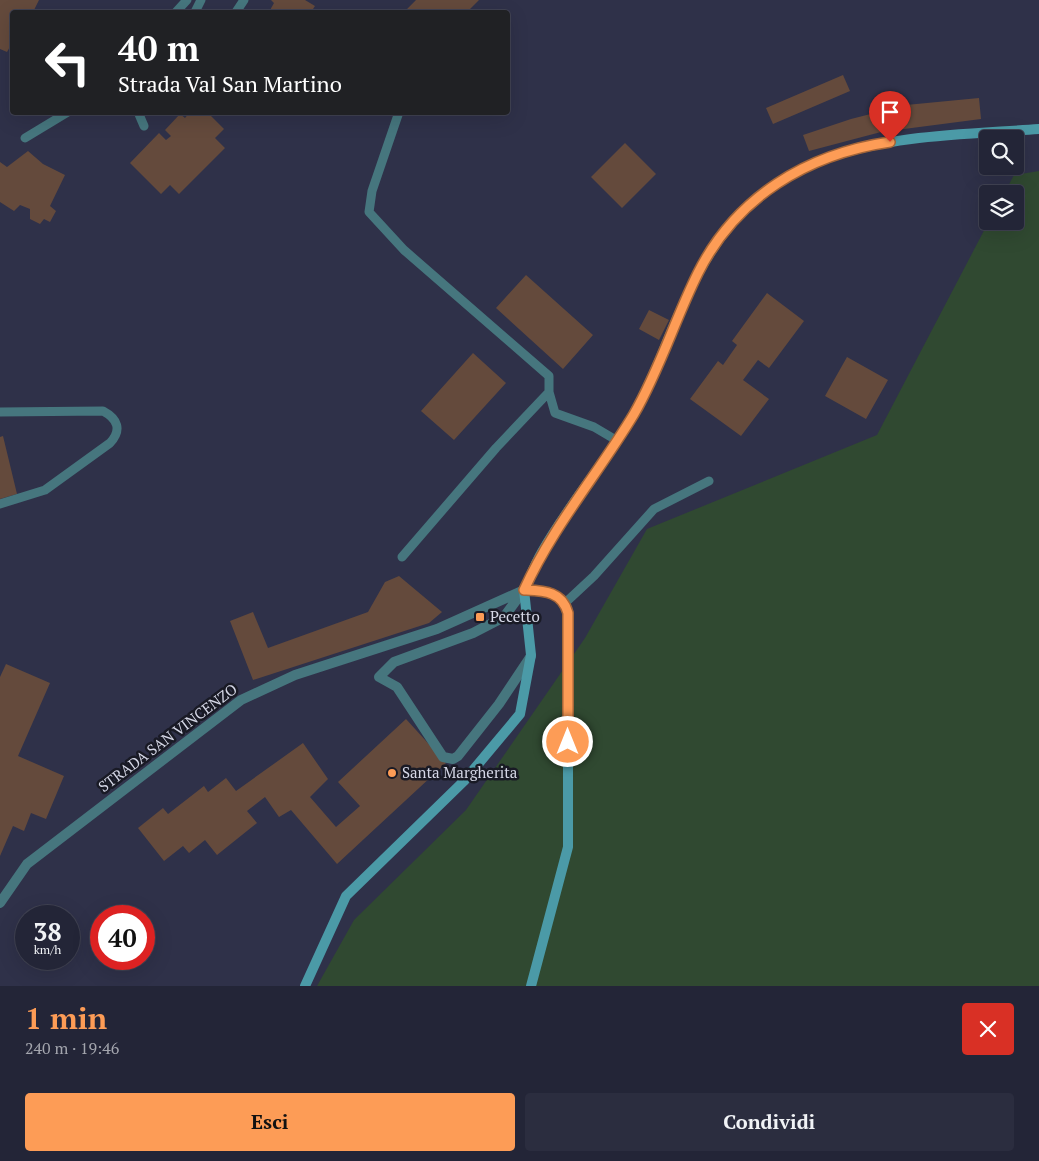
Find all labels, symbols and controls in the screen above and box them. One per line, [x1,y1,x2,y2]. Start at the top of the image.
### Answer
text: 40 m [118,25,199,71]
icon: left [35,30,100,95]
text: Strada Val San Martino [118,69,342,98]
pin [869,91,911,142]
icon: arrive [876,98,904,126]
map controls [979,130,1024,230]
button: search [979,130,1024,175]
button: layers [979,185,1024,230]
place label: Pecetto [490,606,540,626]
marker: Pecetto [474,611,486,623]
street label: STRADA SAN VINCENZO [94,678,241,796]
position arrow [541,715,593,767]
place label: Santa Margherita [402,762,518,782]
marker: Santa Margherita [386,767,398,779]
speed limit sign: 40 [90,905,155,970]
text: 38 [33,915,62,948]
text: km/h [34,942,61,957]
text: 1 min [25,998,107,1038]
button: close [962,1003,1014,1055]
text: 240 m · 19:46 [25,1037,119,1059]
button: Esci [25,1093,515,1151]
button: Condividi [525,1093,1014,1151]

